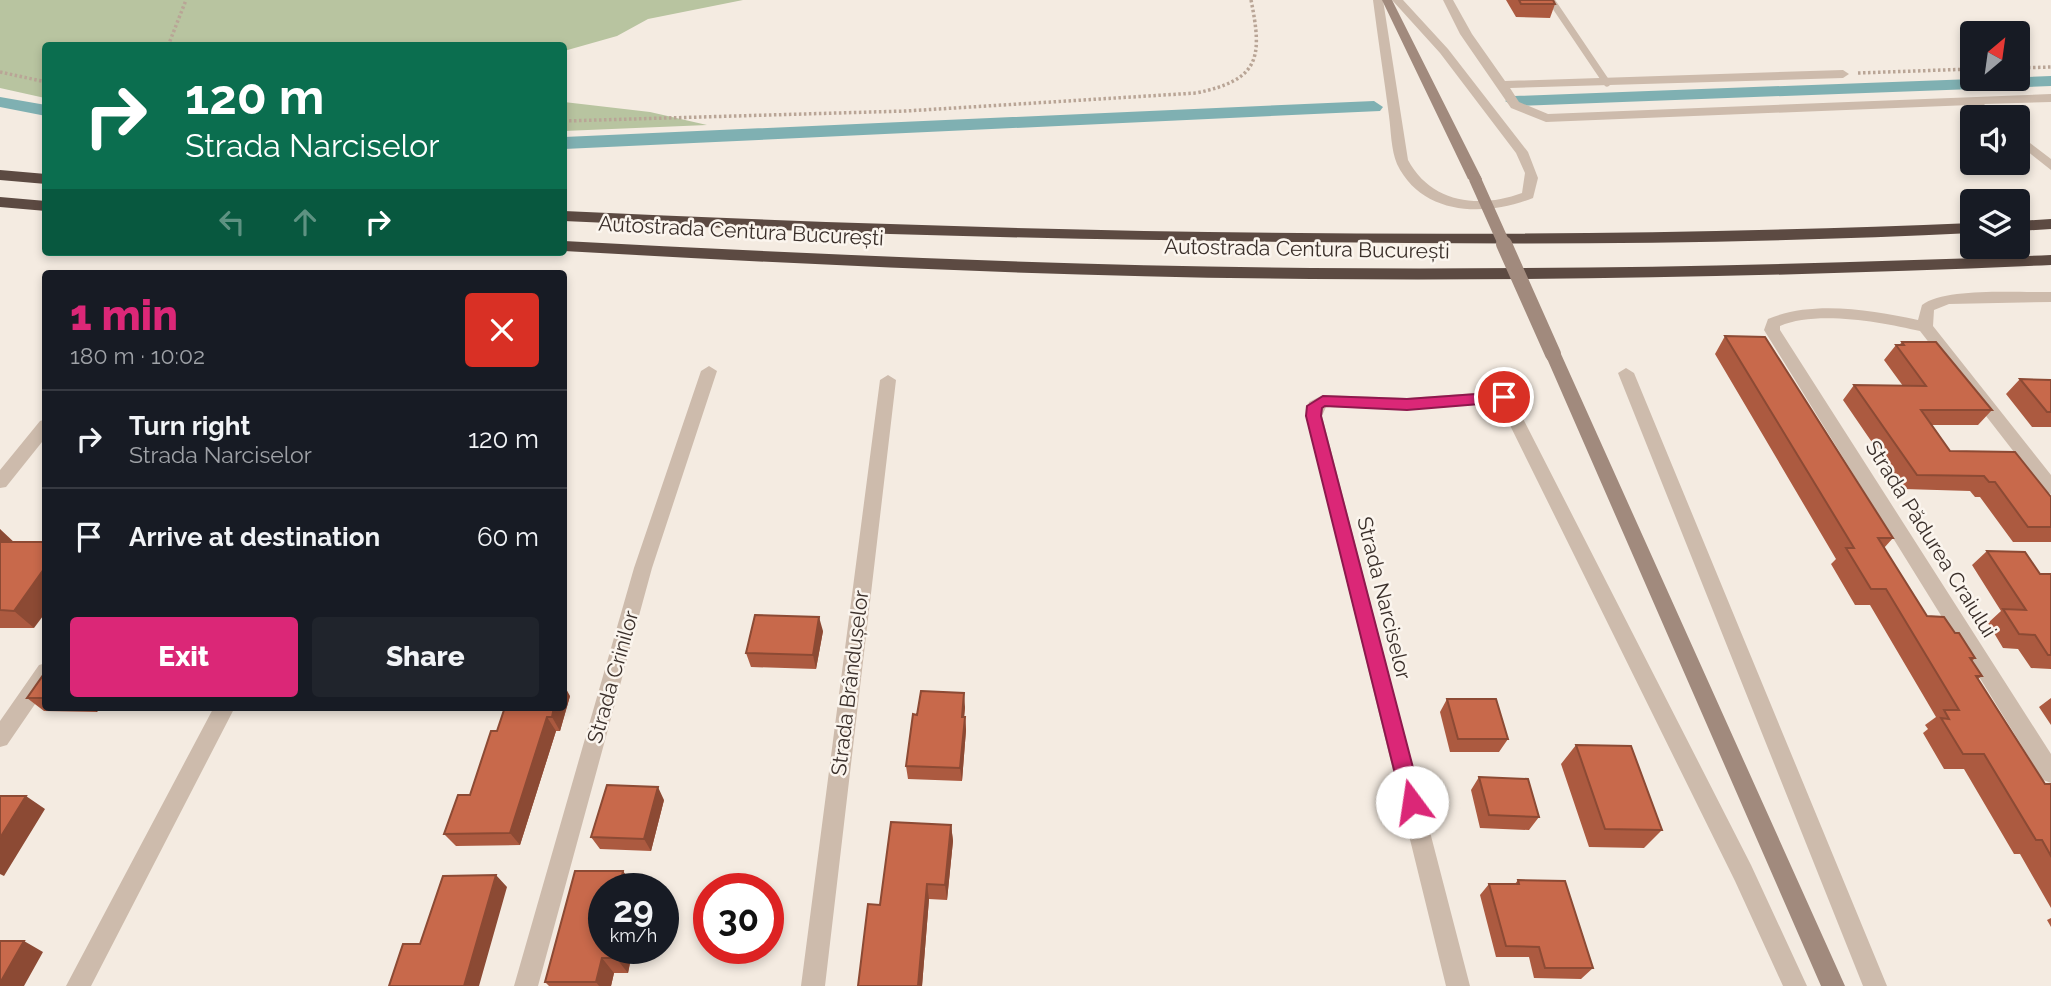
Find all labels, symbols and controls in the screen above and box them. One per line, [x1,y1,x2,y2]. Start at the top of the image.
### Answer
north arrow [1960,21,2030,91]
map controls [1960,21,2030,259]
text: 120 m [185,68,324,125]
icon: right [70,70,161,161]
button: sound [1960,105,2030,175]
text: Strada Narciselor [185,127,439,164]
button: layers [1960,189,2030,259]
icon: left [213,203,251,241]
icon: ahead [286,203,324,241]
icon: right [359,203,397,241]
street label: Autostrada Centura București [598,211,884,250]
street label: Autostrada Centura București [1164,234,1450,263]
text: 1 min [70,291,178,340]
button: close [465,293,539,367]
text: 180 m · 10:02 [70,342,205,369]
pin [1474,367,1534,427]
icon: arrive [1485,378,1523,416]
text: Turn right [129,411,250,441]
icon: right [70,420,108,458]
text: 120 m [468,424,539,454]
street label: Strada Pădurea Craiului [1861,436,2002,642]
text: Strada Narciselor [129,441,312,468]
street label: Strada Narciselor [1352,514,1417,683]
icon: arrive [70,518,108,556]
text: Arrive at destination [129,522,380,552]
text: 60 m [477,522,539,552]
street label: Strada Brândușelor [826,588,873,777]
street label: Strada Crinilor [582,607,644,746]
button: Exit [70,617,298,697]
button: Share [312,617,539,697]
position arrow [1375,765,1449,839]
speed limit sign: 30 [693,873,784,964]
text: 29 [613,889,654,930]
text: km/h [610,925,657,946]

